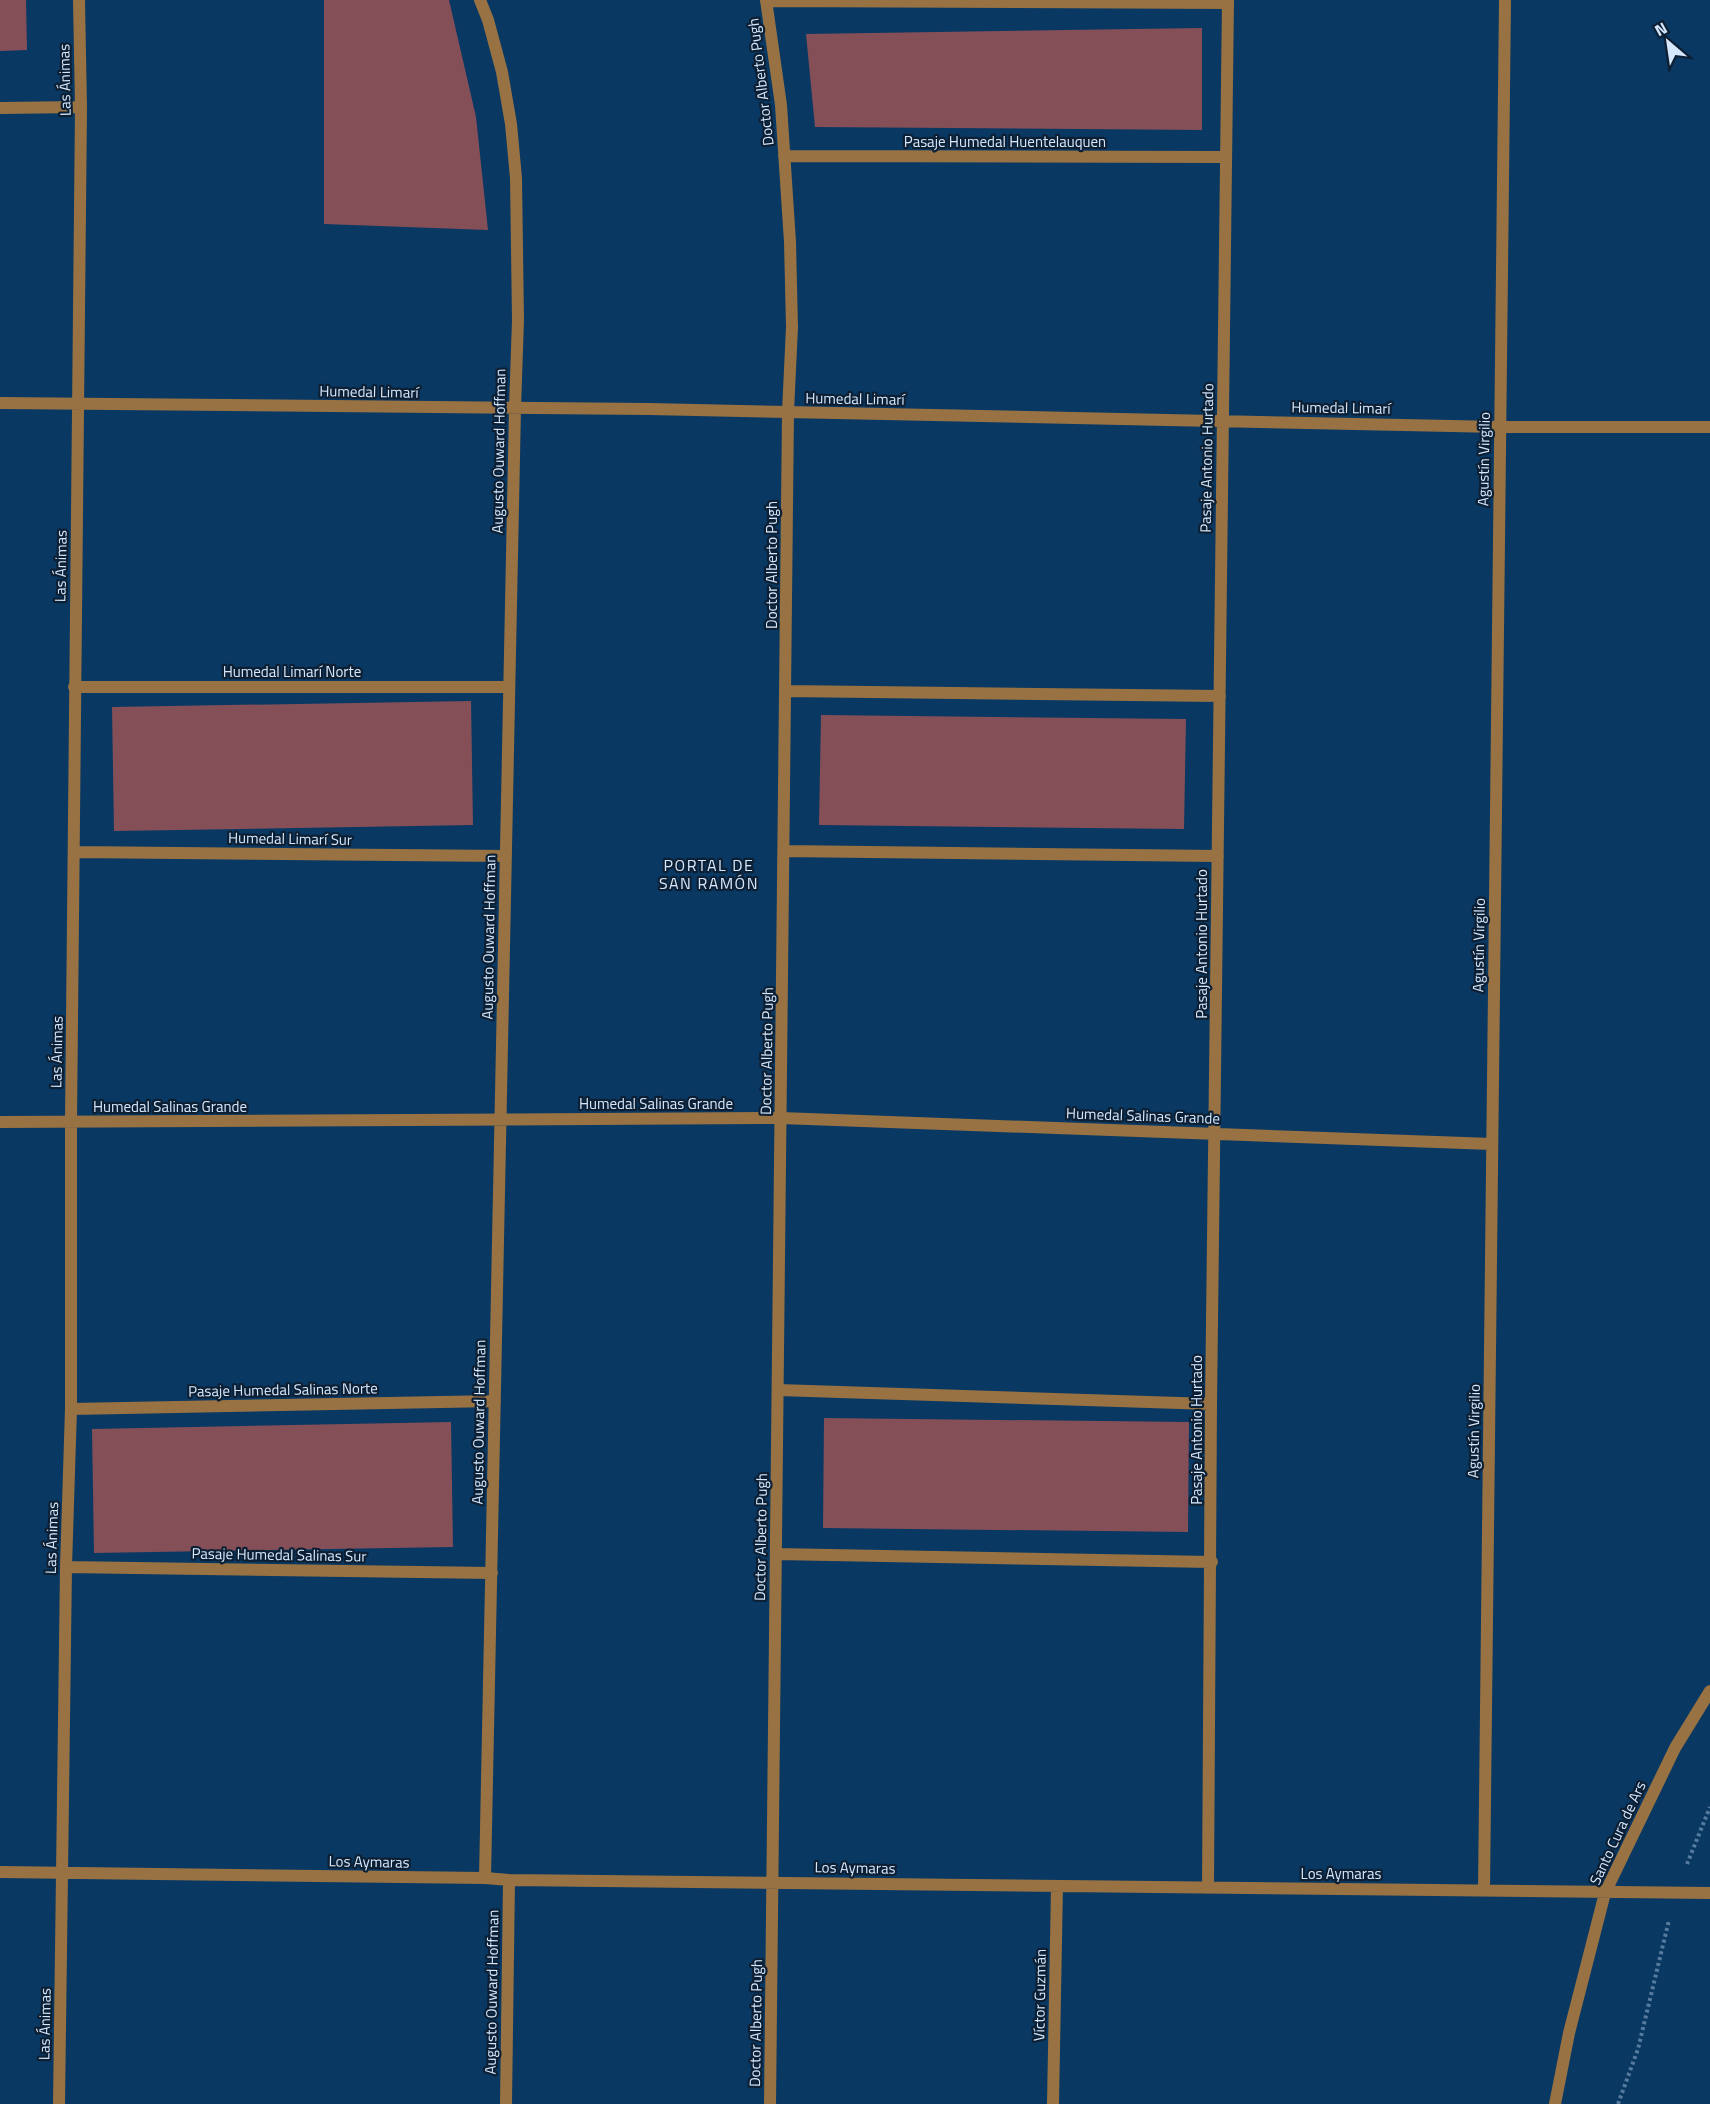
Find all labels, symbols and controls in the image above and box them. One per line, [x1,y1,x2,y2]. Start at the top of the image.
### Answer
north arrow [1638,12,1698,72]
text: N [1650,16,1671,42]
street label: Doctor Alberto Pugh [741,17,780,147]
street label: Las Ánimas [52,44,77,116]
street label: Pasaje Humedal Huentelauquen [904,130,1106,153]
street label: Augusto Ouward Hoffman [486,368,511,534]
street label: Humedal Limarí [319,379,421,404]
street label: Pasaje Antonio Hurtado [1194,383,1219,533]
street label: Humedal Limarí [805,386,907,411]
street label: Humedal Limarí [1291,395,1393,420]
street label: Agustín Virgilio [1471,412,1496,506]
street label: Doctor Alberto Pugh [760,501,783,629]
street label: Las Ánimas [48,530,73,602]
street label: Humedal Limarí Norte [223,660,361,683]
street label: Humedal Limarí Sur [228,826,352,851]
district label: PORTAL DE SAN RAMÓN [659,853,759,895]
street label: Augusto Ouward Hoffman [476,854,501,1020]
street label: Pasaje Antonio Hurtado [1190,869,1213,1019]
street label: Agustín Virgilio [1466,898,1491,992]
street label: Doctor Alberto Pugh [754,987,779,1115]
street label: Las Ánimas [44,1016,69,1088]
street label: Humedal Salinas Grande [579,1092,733,1115]
street label: Humedal Salinas Grande [93,1095,247,1118]
street label: Humedal Salinas Grande [1066,1101,1220,1130]
street label: Augusto Ouward Hoffman [466,1339,491,1505]
street label: Pasaje Antonio Hurtado [1185,1355,1208,1505]
street label: Pasaje Humedal Salinas Norte [188,1376,378,1403]
street label: Agustín Virgilio [1461,1384,1486,1478]
street label: Doctor Alberto Pugh [748,1473,773,1601]
street label: Las Ánimas [39,1501,64,1575]
street label: Pasaje Humedal Salinas Sur [191,1541,367,1568]
street label: Santo Cura de Ars [1583,1777,1652,1888]
street label: Los Aymaras [328,1849,410,1874]
street label: Los Aymaras [814,1855,896,1880]
street label: Los Aymaras [1301,1862,1381,1885]
street label: Augusto Ouward Hoffman [479,1909,504,2075]
street label: Víctor Guzmán [1027,1949,1052,2041]
street label: Doctor Alberto Pugh [743,1959,768,2087]
street label: Las Ánimas [32,1988,57,2060]

